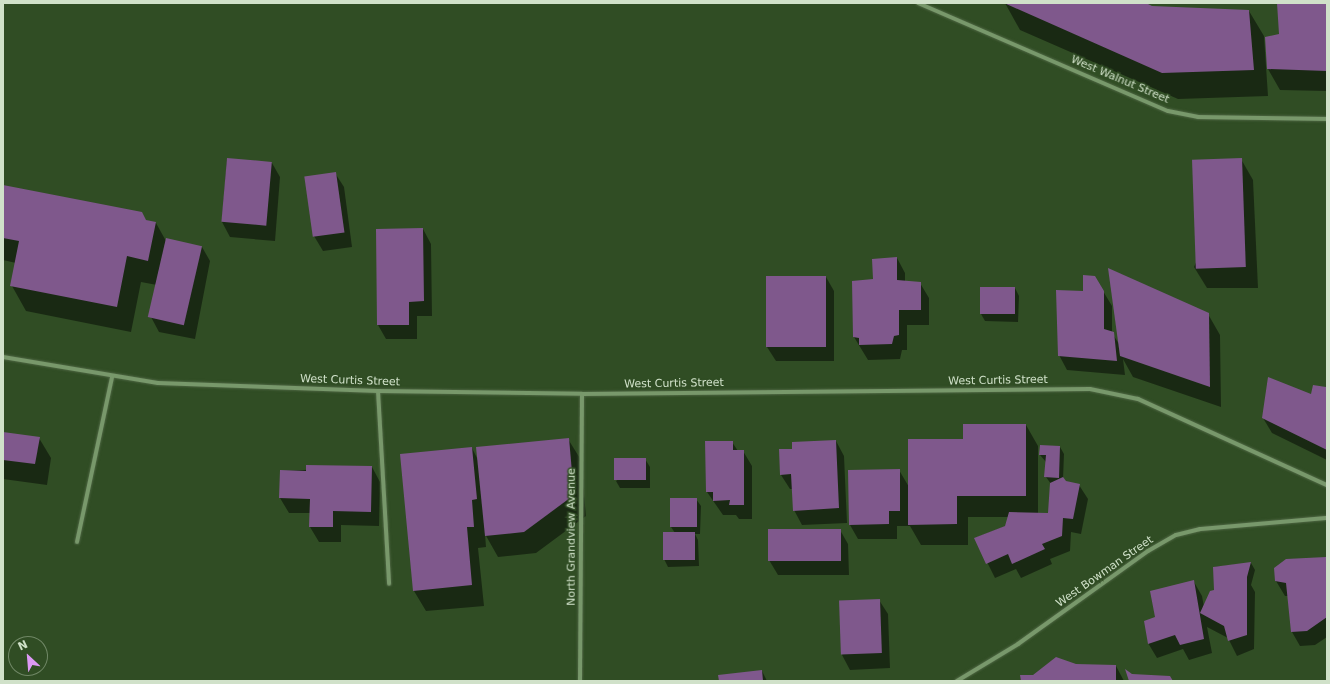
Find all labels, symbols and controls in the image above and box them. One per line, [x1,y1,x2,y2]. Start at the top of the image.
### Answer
street label: West Walnut Street [1069,53,1171,107]
street label: West Curtis Street [300,373,400,389]
street label: West Curtis Street [948,374,1048,388]
street label: West Curtis Street [624,377,724,391]
street label: North Grandview Avenue [565,468,579,606]
street label: West Bowman Street [1054,534,1156,610]
north arrow [8,636,48,676]
text: N [16,638,30,654]

